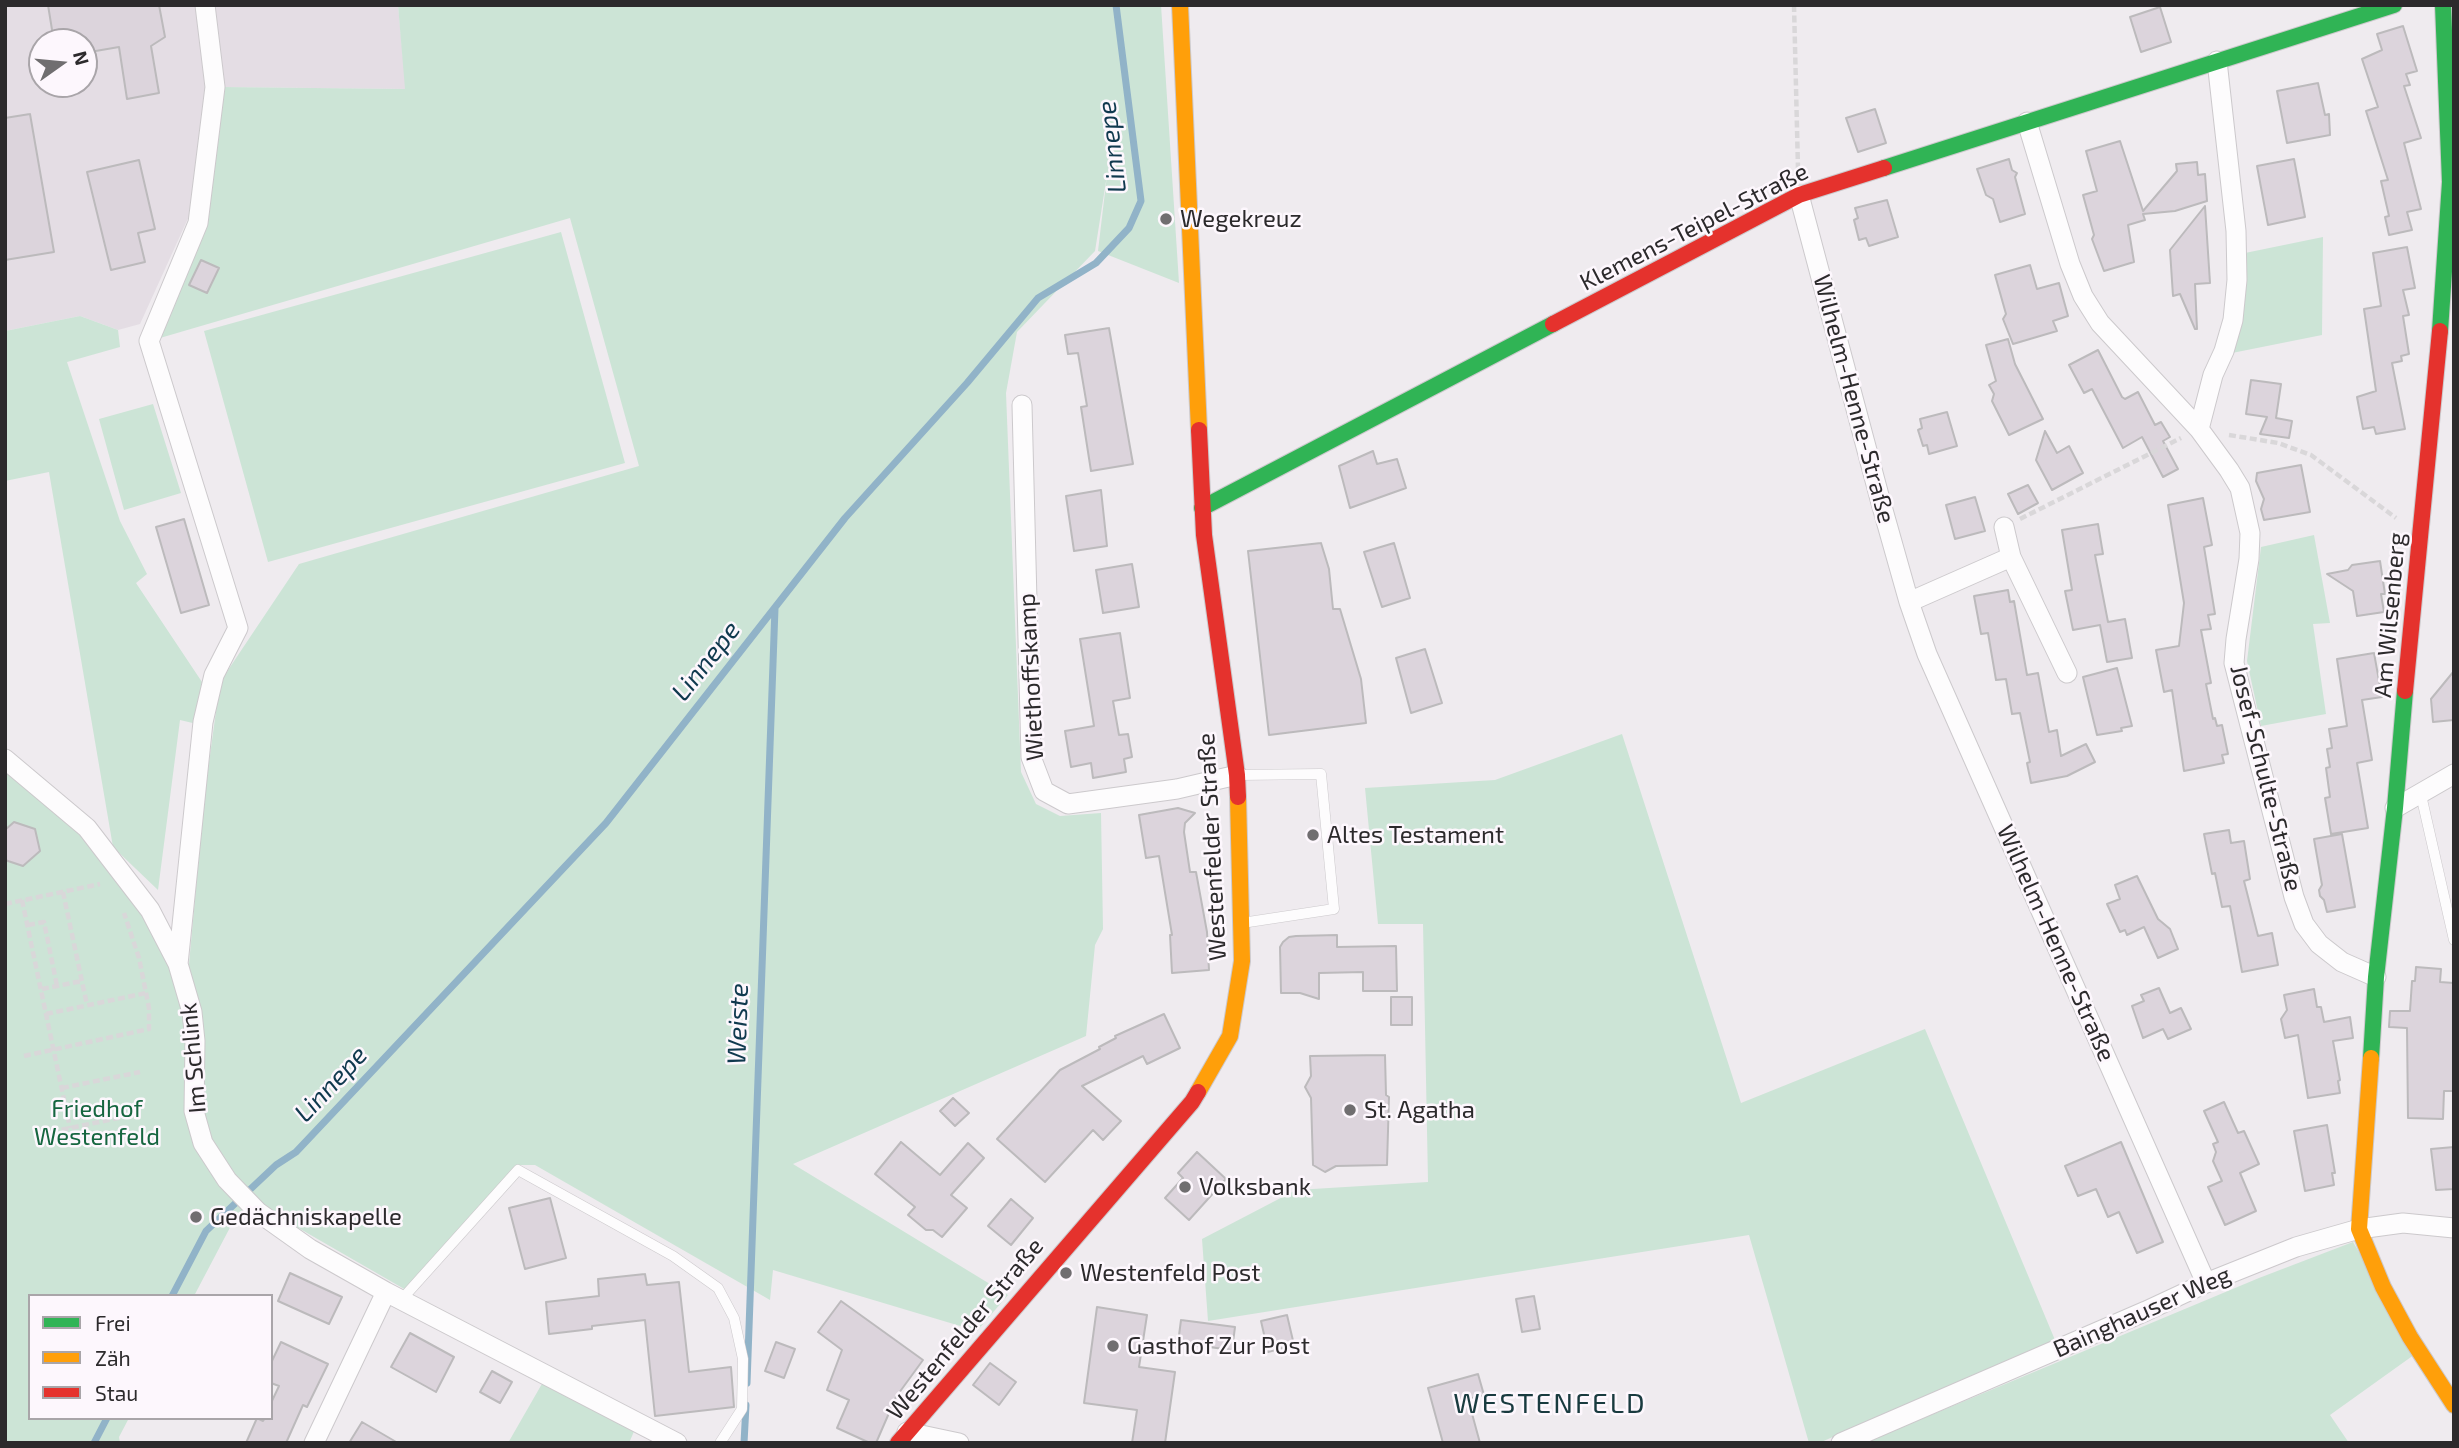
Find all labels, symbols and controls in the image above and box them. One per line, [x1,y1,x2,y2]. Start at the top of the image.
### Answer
north arrow [28,28,98,98]
text: N [69,48,95,68]
water label: Linnepe [1091,99,1133,195]
street label: Klemens-Teipel-Straße [1575,157,1813,297]
place label: Wegekreuz [1180,205,1302,233]
marker: Wegekreuz [1158,211,1174,227]
street label: Wilhelm-Henne-Straße [1807,272,1901,526]
street label: Am Wilsenberg [2368,531,2412,699]
street label: Wiethoffskamp [1012,592,1050,762]
water label: Linnepe [665,615,747,707]
street label: Josef-Schulte-Straße [2224,662,2308,894]
street label: Westenfelder Straße [1192,732,1232,962]
street label: Wilhelm-Henne-Straße [1991,820,2121,1066]
place label: Altes Testament [1327,821,1504,849]
marker: Altes Testament [1305,827,1321,843]
water label: Weiste [721,983,755,1065]
street label: Im Schlink [174,1001,212,1115]
water label: Linnepe [288,1040,374,1128]
park label: Friedhof Westenfeld [34,1095,160,1151]
place label: St. Agatha [1364,1096,1475,1124]
marker: St. Agatha [1342,1102,1358,1118]
place label: Volksbank [1199,1173,1311,1201]
marker: Volksbank [1177,1179,1193,1195]
place label: Gedächniskapelle [210,1203,402,1231]
marker: Gedächniskapelle [188,1209,204,1225]
street label: Westenfelder Straße [881,1232,1049,1426]
place label: Westenfeld Post [1080,1259,1260,1287]
street label: Bainghauser Weg [2049,1260,2235,1364]
marker: Westenfeld Post [1058,1265,1074,1281]
legend [28,1294,273,1420]
text: Frei [95,1310,131,1335]
place label: Gasthof Zur Post [1127,1332,1310,1360]
marker: Gasthof Zur Post [1105,1338,1121,1354]
text: Zäh [95,1345,131,1370]
text: Stau [95,1380,138,1405]
district label: WESTENFELD [1455,1387,1645,1421]

